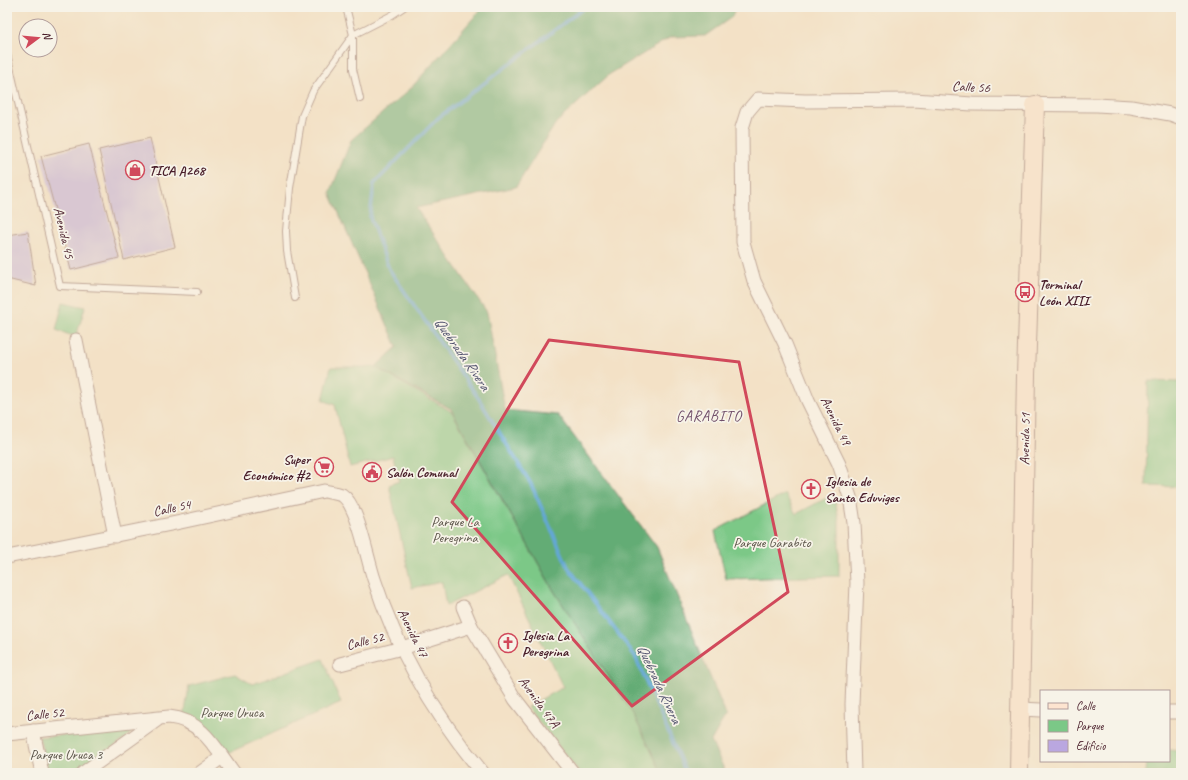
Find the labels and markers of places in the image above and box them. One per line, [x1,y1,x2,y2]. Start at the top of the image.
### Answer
shop icon: TICA A268 [124,159,146,181]
place label: TICA A268 [149,162,207,179]
place label: Terminal León XIII [1039,276,1092,309]
bus stop icon: Terminal León XIII [1014,281,1036,303]
place label: Super Económico #2 [243,451,312,484]
supermarket icon: Super Económico #2 [313,456,335,478]
public building icon: Salón Comunal [361,461,383,483]
place label: Salón Comunal [386,464,460,481]
place label: Iglesia de Santa Eduviges [825,473,901,506]
church icon: Iglesia de Santa Eduviges [800,478,822,500]
place label: Iglesia La Peregrina [522,627,571,660]
church icon: Iglesia La Peregrina [497,632,519,654]

